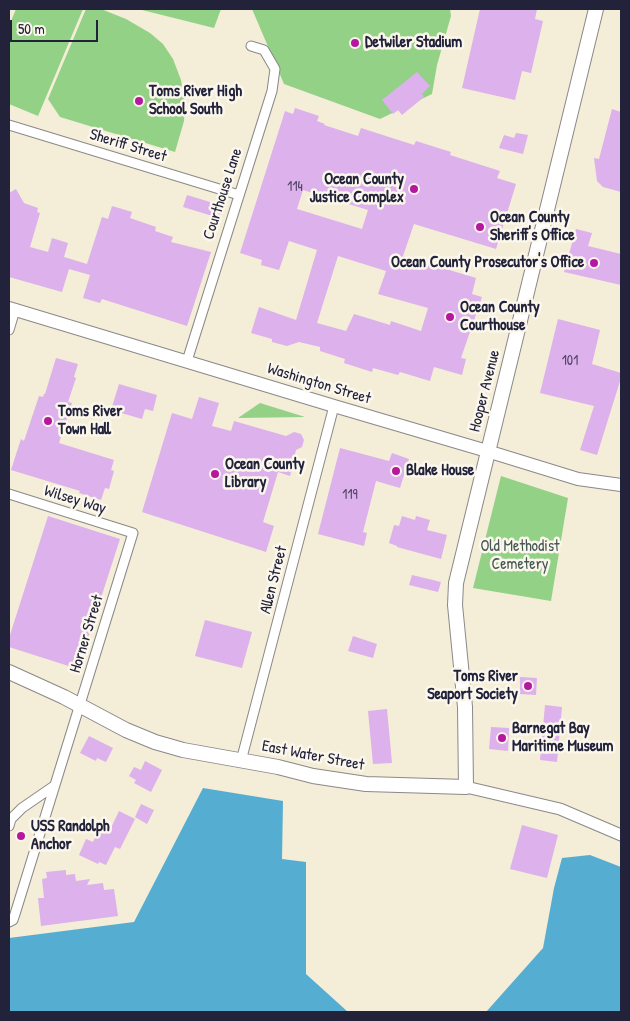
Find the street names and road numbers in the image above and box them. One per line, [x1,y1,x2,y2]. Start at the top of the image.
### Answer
street label: Sheriff Street [87,125,169,167]
street label: Courthouse Lane [199,146,247,242]
street label: Hooper Avenue [466,348,504,434]
street label: Washington Street [265,359,373,409]
street label: Wilsey Way [42,482,108,518]
street label: Allen Street [256,544,292,616]
street label: Horner Street [66,593,108,675]
street label: East Water Street [260,737,366,775]

